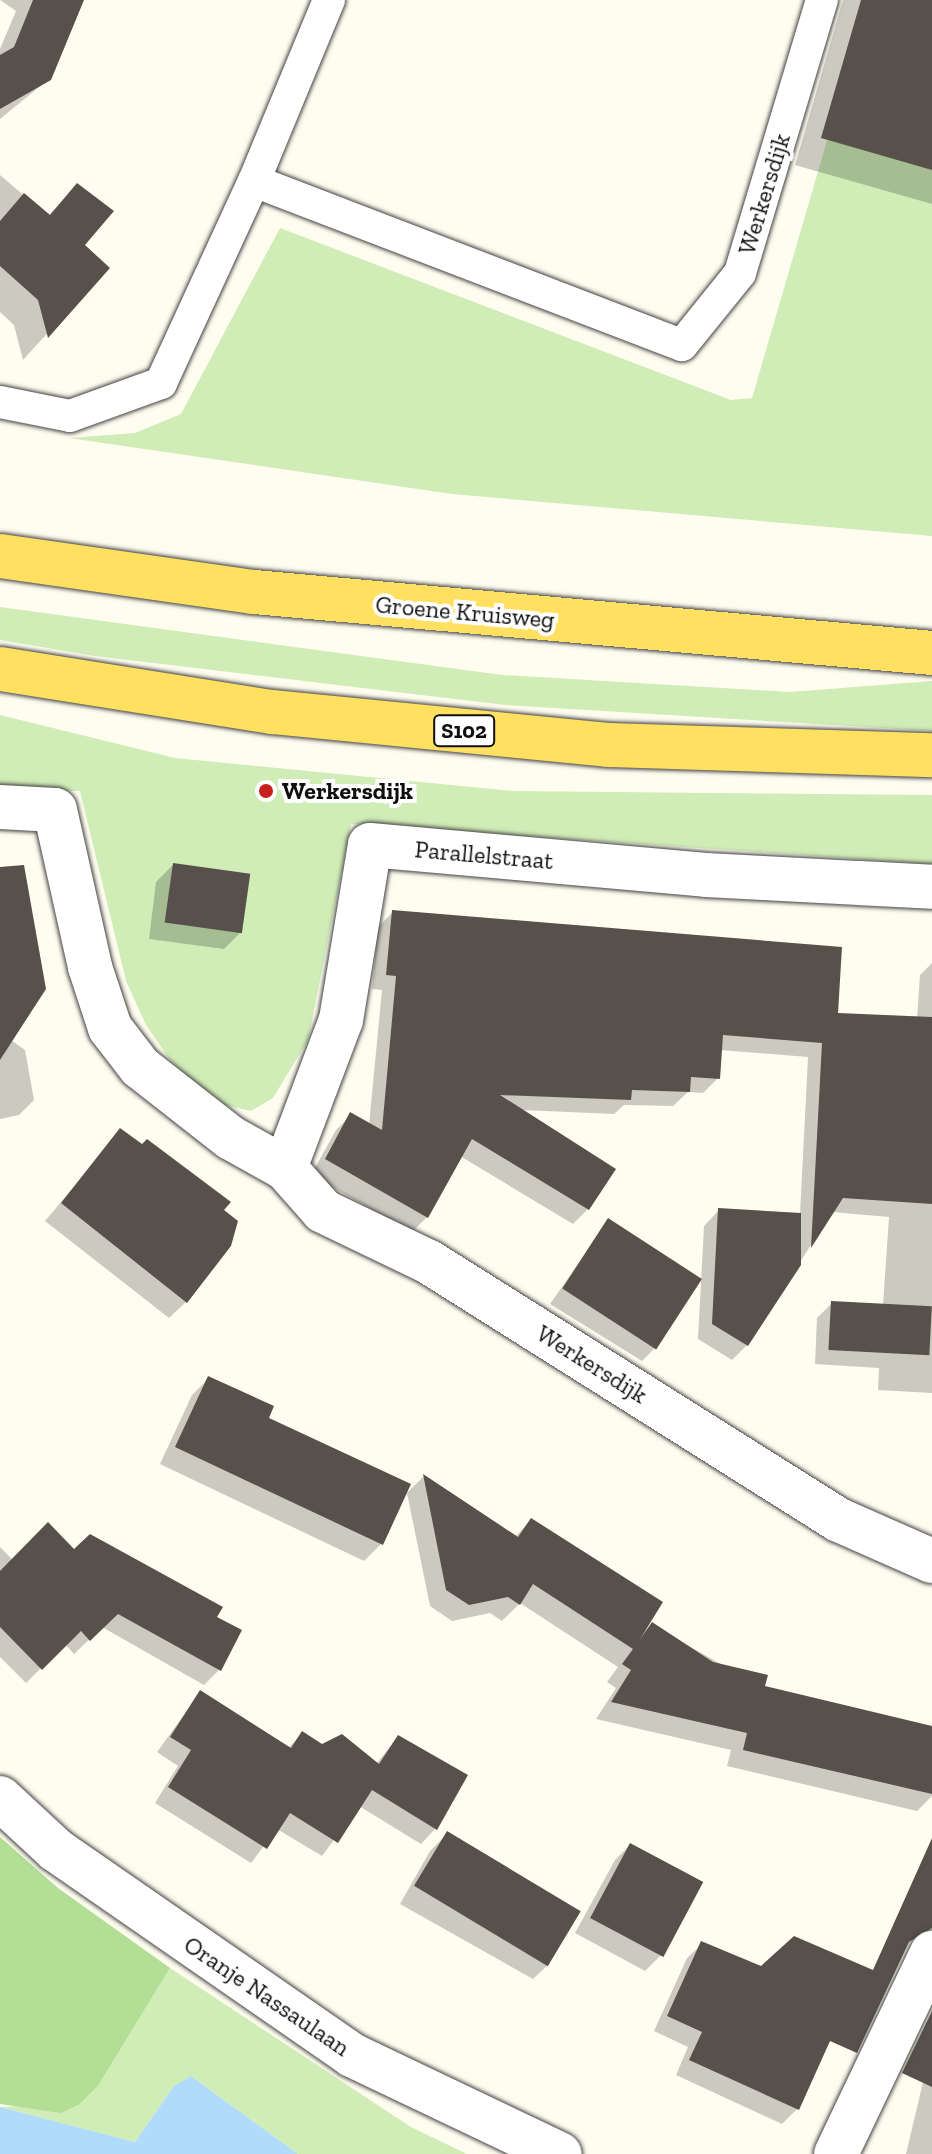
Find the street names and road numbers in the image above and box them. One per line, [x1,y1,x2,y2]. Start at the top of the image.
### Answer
street label: Werkersdijk [732,130,796,258]
street label: Groene Kruisweg [374,590,556,634]
road number: S102 [432,713,496,749]
street label: Parallelstraat [414,835,554,875]
street label: Werkersdijk [531,1319,653,1409]
street label: Oranje Nassaulaan [179,1930,355,2062]

